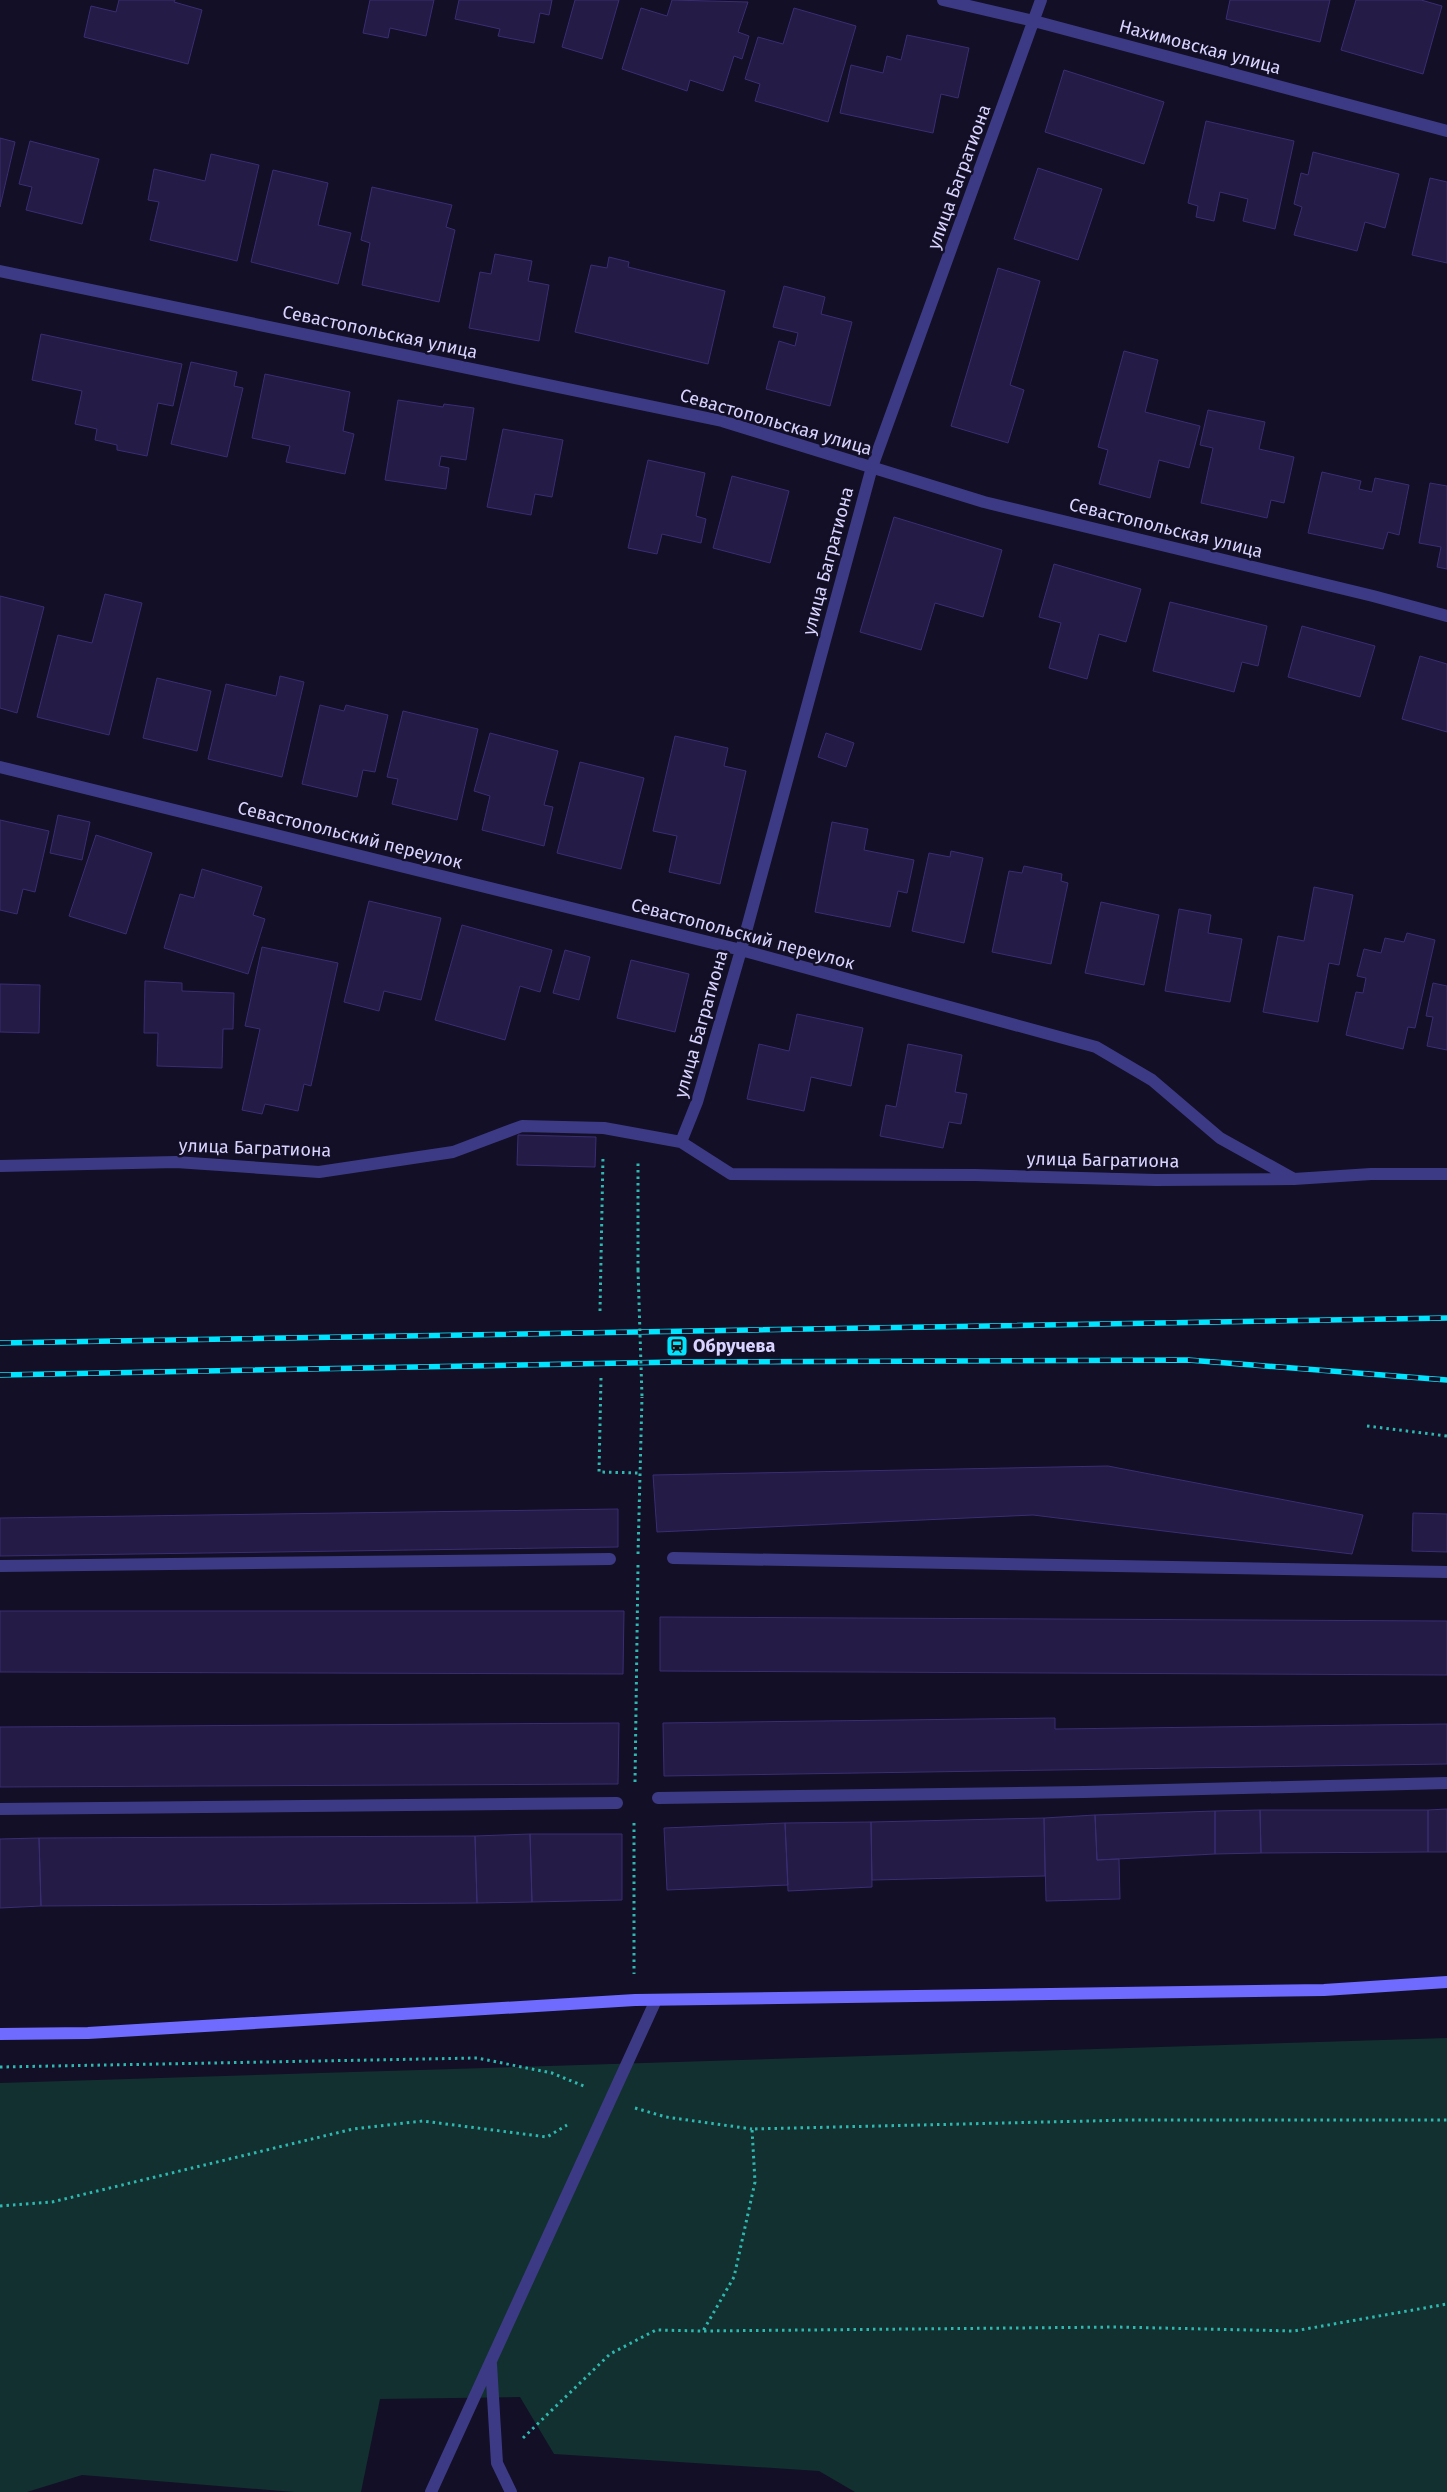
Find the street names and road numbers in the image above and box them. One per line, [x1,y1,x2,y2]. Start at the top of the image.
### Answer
street label: Нахимовская улица [1117,15,1283,79]
street label: улица Багратиона [923,101,995,253]
street label: Севастопольская улица [280,301,480,363]
street label: Севастопольская улица [677,384,875,460]
street label: улица Багратиона [798,484,858,638]
street label: Севастопольская улица [1067,493,1265,563]
street label: Севастопольский переулок [235,796,465,874]
street label: Севастопольский переулок [629,894,858,975]
street label: улица Багратиона [669,948,733,1100]
street label: улица Багратиона [178,1134,332,1162]
street label: улица Багратиона [1026,1148,1180,1172]

